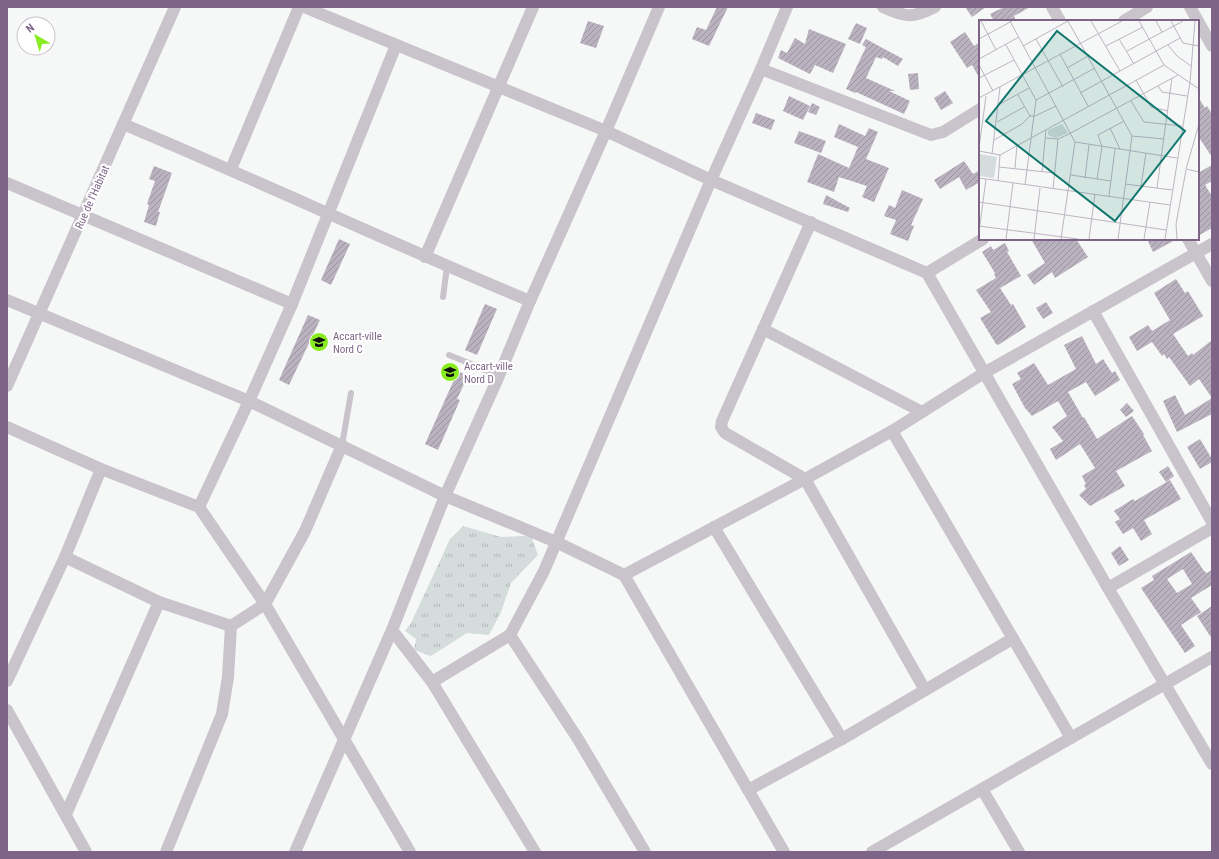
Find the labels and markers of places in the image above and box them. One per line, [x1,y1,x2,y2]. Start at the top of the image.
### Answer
place label: Accart-ville Nord C [333,330,382,356]
school or university icon: Accart-ville Nord C [308,331,330,353]
place label: Accart-ville Nord D [464,360,513,386]
school or university icon: Accart-ville Nord D [439,361,461,383]

